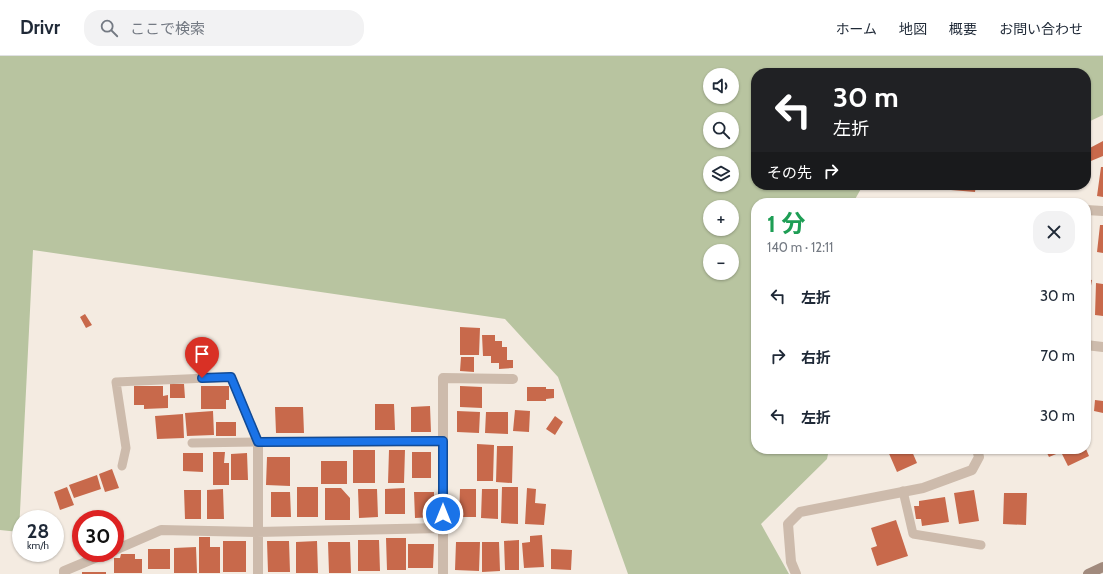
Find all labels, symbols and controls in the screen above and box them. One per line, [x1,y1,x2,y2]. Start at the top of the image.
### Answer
search box [84,10,364,46]
text: Drivr [20,16,60,39]
icon: search [98,17,120,39]
text: ここで検索 [130,20,205,38]
text: ホーム [835,20,877,38]
text: 地図 [899,20,927,38]
text: 概要 [949,20,977,38]
text: お問い合わせ [999,20,1083,38]
map controls [703,68,739,280]
button: sound [703,68,739,104]
text: 30 m [833,80,899,114]
icon: left [767,84,819,136]
button: search [703,112,739,148]
text: 左折 [833,118,869,140]
button: layers [703,156,739,192]
icon: right [820,160,842,182]
text: その先 [767,164,812,182]
button: + [703,200,739,236]
text: 1 分 [767,209,805,238]
button: close [1033,211,1075,253]
text: 140 m · 12:11 [767,239,833,255]
button: − [703,244,739,280]
icon: left [767,285,789,307]
text: 30 m [1040,287,1075,305]
text: 左折 [801,289,831,307]
pin [185,337,219,378]
icon: arrive [191,343,213,365]
icon: right [767,345,789,367]
text: 70 m [1041,347,1075,365]
text: 右折 [801,349,831,367]
icon: left [767,405,789,427]
text: 30 m [1040,407,1075,425]
text: 左折 [801,409,831,427]
position arrow [422,493,464,535]
speed limit sign: 30 [72,510,124,562]
text: 28 [27,519,49,543]
text: km/h [27,539,49,552]

